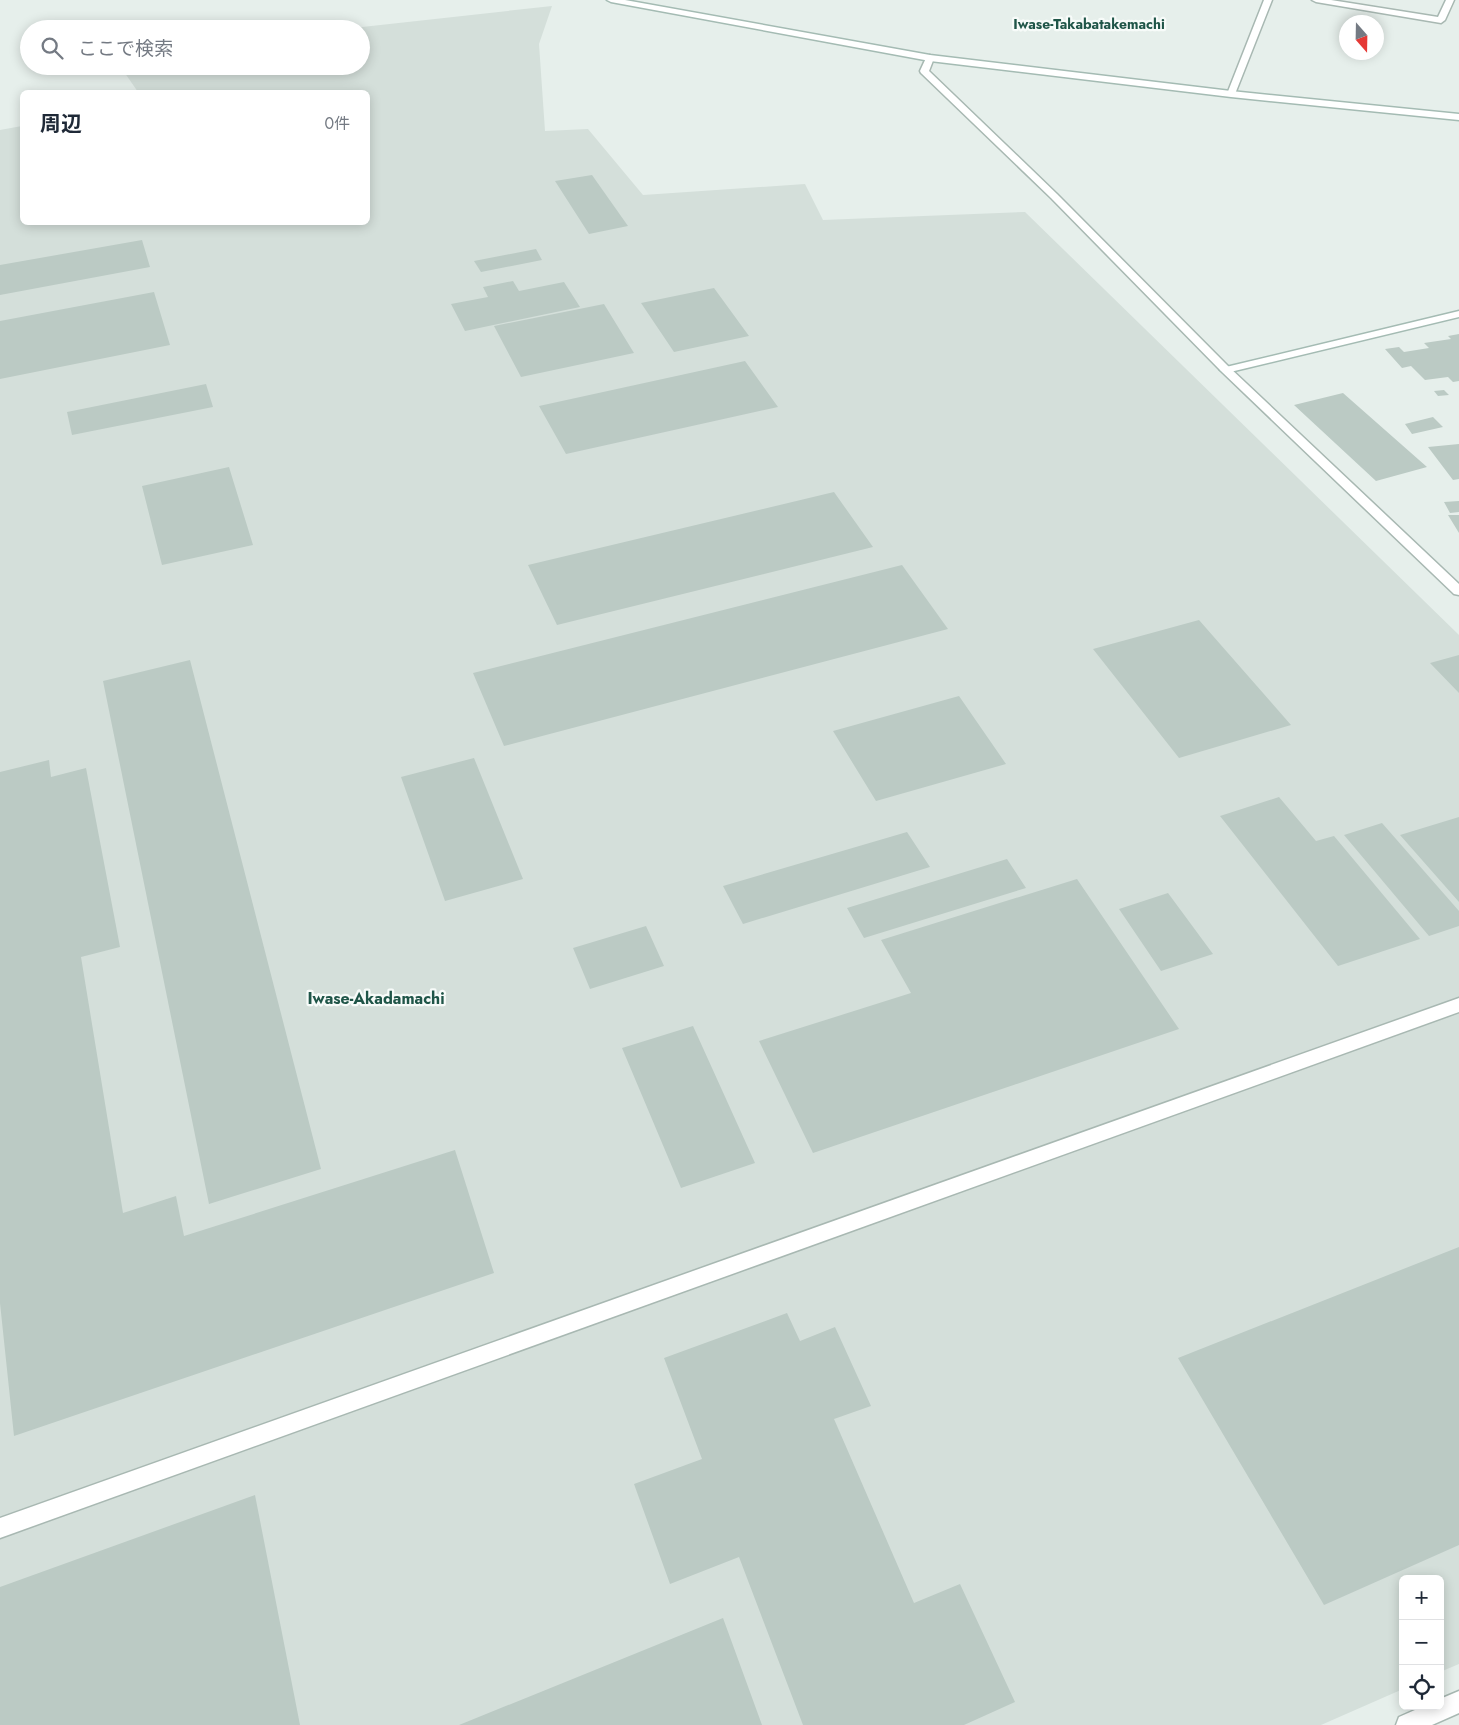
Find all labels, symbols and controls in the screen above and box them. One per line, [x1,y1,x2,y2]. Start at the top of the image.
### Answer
district label: Iwase-Takabatakemachi [1013,14,1165,34]
north arrow [1339,15,1384,60]
search box [20,20,370,75]
icon: search [38,34,66,62]
text: ここで検索 [78,35,173,62]
text: 周辺 [40,109,82,139]
text: 0件 [324,112,350,135]
district label: Iwase-Akadamachi [307,987,445,1010]
map controls [1399,1575,1444,1710]
button: + [1399,1575,1444,1620]
button: − [1399,1620,1444,1665]
button: locate [1399,1665,1444,1710]

